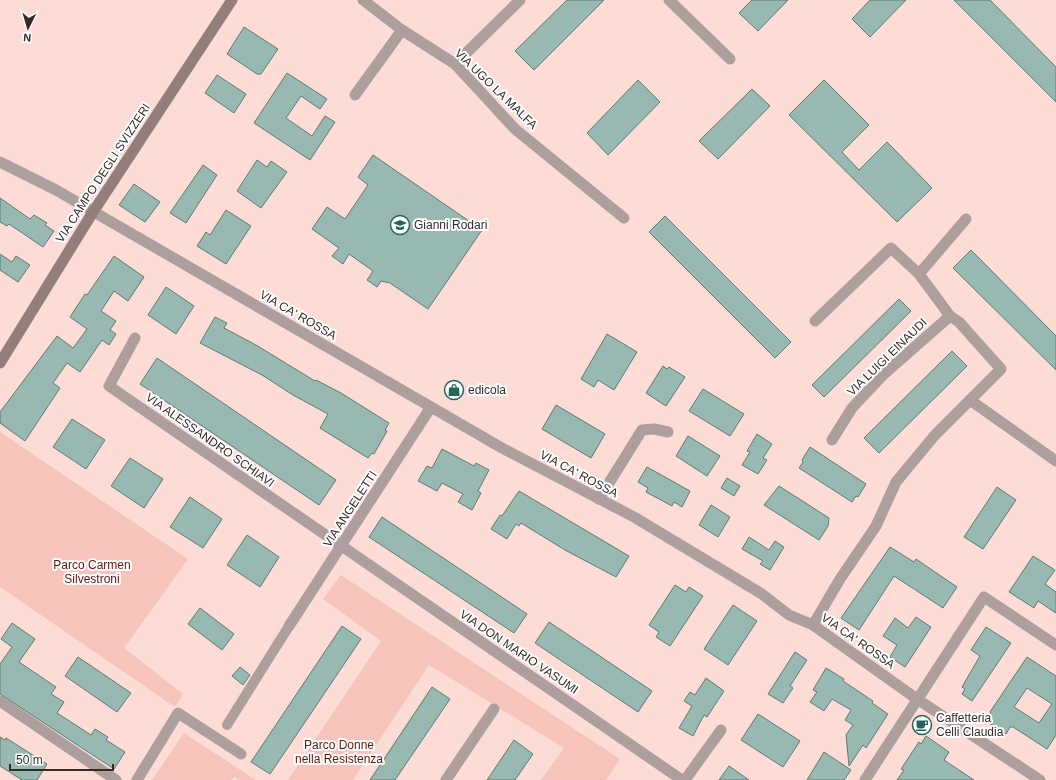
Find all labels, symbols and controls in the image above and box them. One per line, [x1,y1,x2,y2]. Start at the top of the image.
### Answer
north arrow [8,8,48,48]
text: N [23,32,32,44]
street label: VIA UGO LA MALFA [452,46,540,132]
street label: VIA CAMPO DEGLI SVIZZERI [53,101,153,245]
school or university icon: Gianni Rodari [389,214,411,236]
place label: Gianni Rodari [414,218,487,232]
street label: VIA CA' ROSSA [257,287,339,343]
street label: VIA LUIGI EINAUDI [844,315,930,399]
shop icon: edicola [443,379,465,401]
place label: edicola [468,383,506,397]
street label: VIA ALESSANDRO SCHIAVI [143,390,277,490]
street label: VIA CA' ROSSA [538,448,620,500]
street label: VIA ANGELETTI [320,468,380,550]
park label: Parco Carmen Silvestroni [53,558,131,586]
street label: VIA DON MARIO VASUMI [457,607,581,697]
street label: VIA CA' ROSSA [819,611,897,671]
place label: Caffetteria Celli Claudia [936,711,1004,739]
cafe icon: Caffetteria Celli Claudia [911,714,933,736]
park label: Parco Donne nella Resistenza [295,738,383,766]
scale bar [10,746,113,772]
text: 50 m [16,753,43,767]

